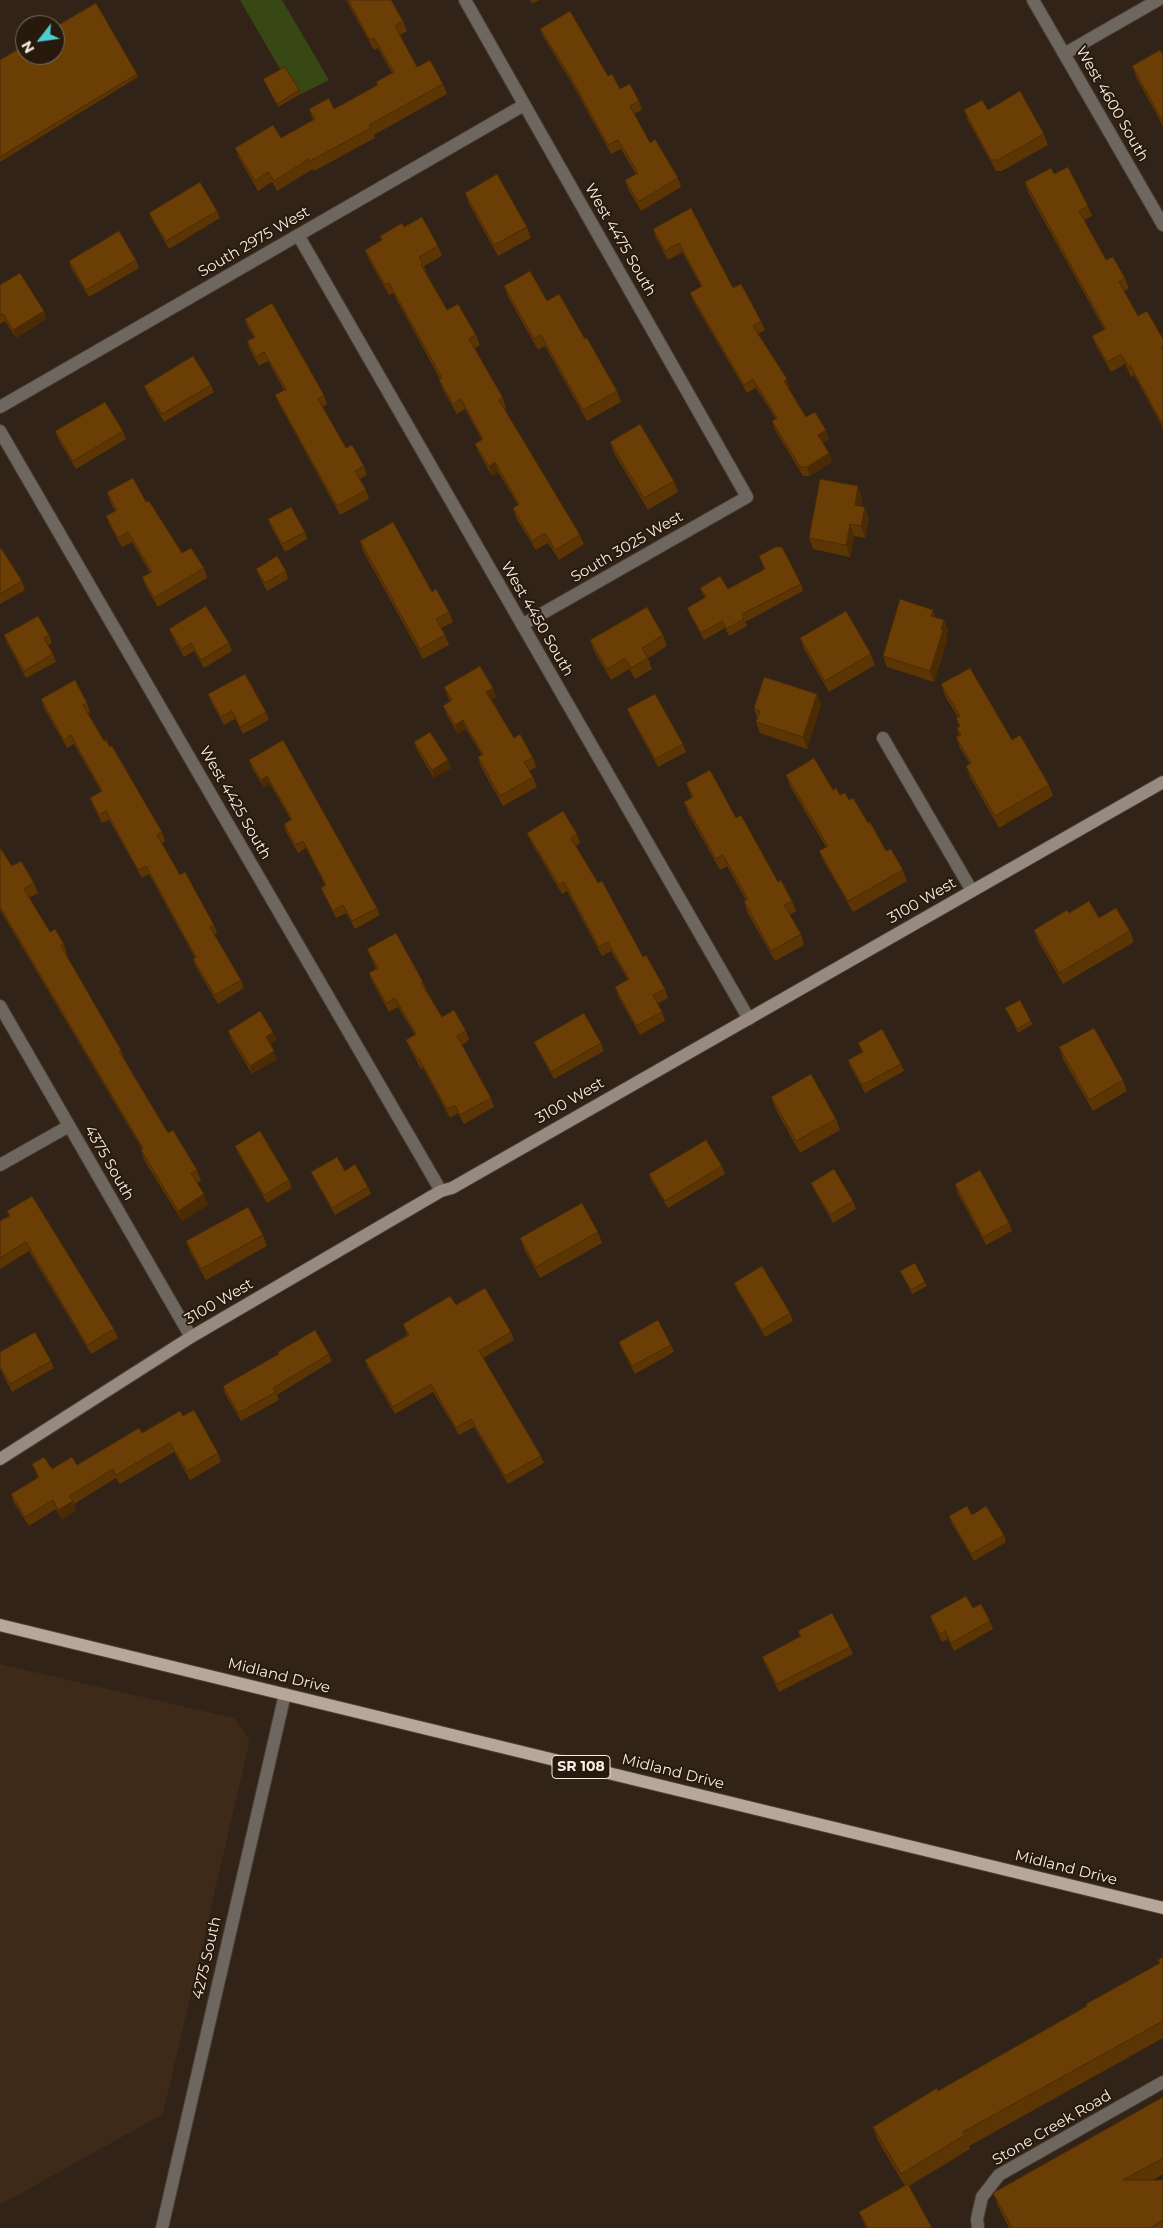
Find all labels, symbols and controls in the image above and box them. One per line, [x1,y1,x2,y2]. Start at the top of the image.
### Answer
north arrow [15,15,65,65]
text: N [17,38,38,56]
street label: West 4600 South [1072,43,1152,165]
street label: West 4475 South [580,180,660,300]
street label: South 2975 West [195,203,313,281]
street label: South 3025 West [568,508,686,586]
street label: West 4450 South [497,558,577,680]
street label: West 4425 South [195,743,275,863]
street label: 3100 West [885,874,959,928]
street label: 3100 West [533,1074,607,1128]
street label: 4375 South [80,1122,138,1204]
street label: 3100 West [182,1275,256,1329]
street label: Midland Drive [226,1655,332,1697]
street label: Midland Drive [620,1751,726,1793]
road number: SR 108 [552,1755,610,1778]
street label: Midland Drive [1013,1847,1119,1889]
street label: 4275 South [189,1915,225,2001]
street label: Stone Creek Road [989,2087,1115,2169]

